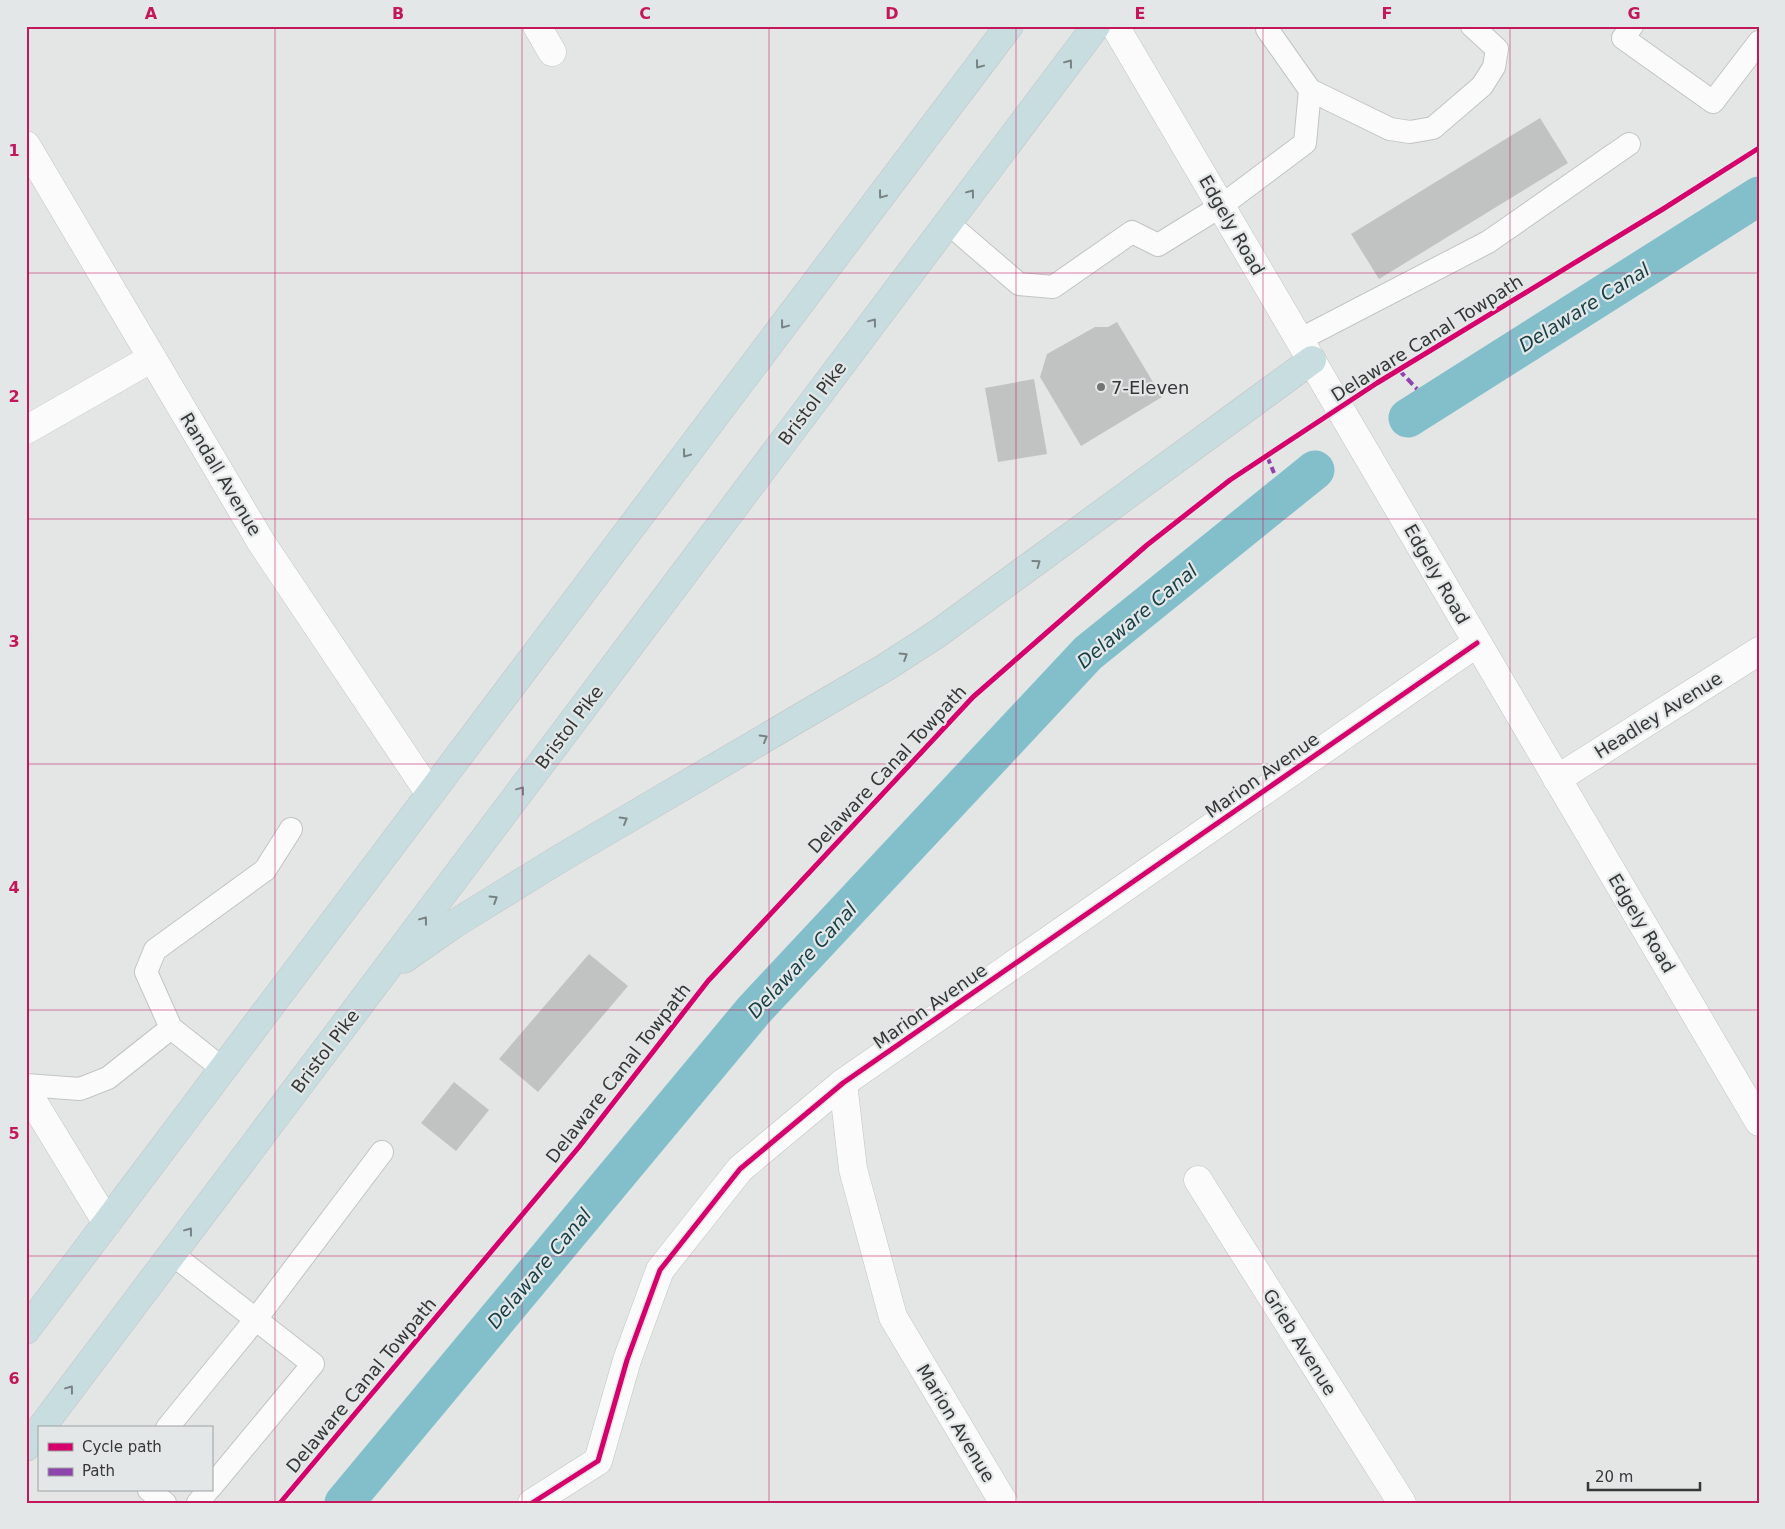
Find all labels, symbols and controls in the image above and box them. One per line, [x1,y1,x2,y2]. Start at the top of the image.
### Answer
text: A [145,4,158,23]
text: B [392,4,404,23]
text: C [639,4,651,23]
text: D [885,4,899,23]
text: E [1135,4,1145,23]
text: F [1382,4,1392,23]
text: G [1627,4,1641,23]
one-way arrow [977,59,985,68]
one-way arrow [1063,60,1071,69]
text: 1 [8,141,20,160]
street label: Edgely Road [1195,171,1269,279]
one-way arrow [879,189,887,198]
one-way arrow [965,189,974,199]
water label: Delaware Canal [1515,258,1654,356]
street label: Delaware Canal Towpath [1327,270,1527,406]
one-way arrow [781,319,789,328]
one-way arrow [867,319,876,328]
street label: Bristol Pike [774,357,850,449]
place label: 7-Eleven [1111,377,1190,398]
marker: 7-Eleven [1095,381,1107,393]
text: 2 [8,387,20,406]
street label: Randall Avenue [176,409,266,539]
one-way arrow [683,448,692,458]
street label: Edgely Road [1400,520,1474,628]
water label: Delaware Canal [1073,559,1202,673]
one-way arrow [1031,560,1041,569]
text: 3 [8,632,20,651]
one-way arrow [898,652,907,662]
street label: Headley Avenue [1590,667,1726,763]
street label: Bristol Pike [531,681,607,773]
street label: Delaware Canal Towpath [804,681,970,857]
street label: Marion Avenue [1201,728,1323,822]
one-way arrow [758,735,767,745]
one-way arrow [516,787,524,796]
one-way arrow [618,817,627,827]
street label: Edgely Road [1604,870,1680,976]
text: 4 [8,878,20,897]
one-way arrow [488,896,497,906]
water label: Delaware Canal [743,897,862,1022]
one-way arrow [418,916,427,925]
street label: Marion Avenue [869,959,991,1053]
street label: Delaware Canal Towpath [541,979,695,1167]
street label: Bristol Pike [287,1005,363,1097]
text: 5 [8,1124,20,1143]
water label: Delaware Canal [482,1203,596,1332]
one-way arrow [183,1227,192,1237]
street label: Grieb Avenue [1259,1285,1341,1399]
street label: Delaware Canal Towpath [282,1293,440,1477]
street label: Marion Avenue [912,1360,1000,1486]
text: 6 [8,1369,20,1388]
one-way arrow [64,1385,73,1395]
legend [38,1426,212,1492]
text: Cycle path [82,1438,162,1456]
scale bar [1588,1459,1700,1491]
text: Path [82,1462,115,1480]
text: 20 m [1595,1468,1633,1486]

